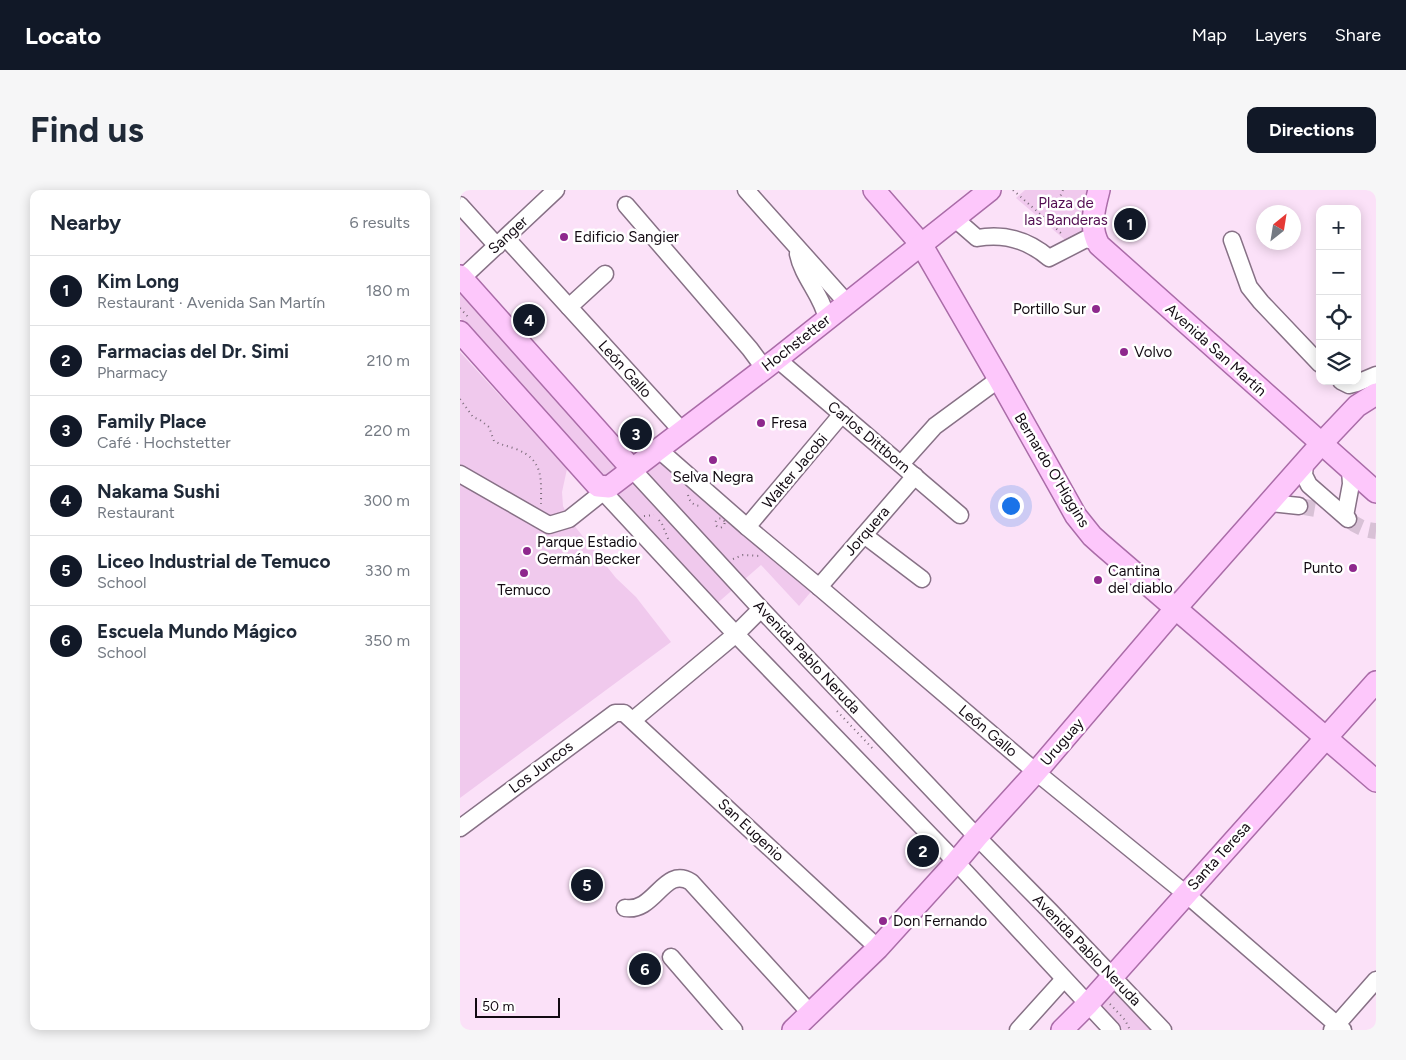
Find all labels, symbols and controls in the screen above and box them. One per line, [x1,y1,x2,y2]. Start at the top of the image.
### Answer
text: Locato [25,21,101,50]
text: Map [1192,24,1227,46]
text: Layers [1255,24,1307,46]
text: Share [1335,24,1381,46]
button: Directions [1247,107,1376,153]
text: Find us [30,109,144,151]
park label: Plaza de las Banderas [1024,194,1108,229]
pin: 1 [1114,205,1146,243]
north arrow [1256,205,1301,250]
map controls [1316,205,1361,385]
button: + [1316,205,1361,250]
text: Nearby [50,210,121,235]
street label: Sanger [485,212,531,258]
text: 6 results [349,213,410,232]
place label: Edificio Sangier [574,228,679,246]
marker: Edificio Sangier [558,231,570,243]
button: − [1316,250,1361,295]
text: Kim Long [97,270,179,293]
text: 1 [63,281,69,300]
text: 180 m [366,281,410,300]
text: Restaurant · Avenida San Martín [97,293,325,312]
button: locate [1316,295,1361,340]
place label: Portillo Sur [1013,300,1086,318]
street label: Avenida San Martín [1162,300,1270,400]
pin: 4 [513,301,545,339]
marker: Portillo Sur [1090,303,1102,315]
street label: Hochstetter [758,311,834,375]
street label: León Gallo [595,337,656,402]
text: Farmacias del Dr. Simi [97,340,289,363]
button: layers [1316,340,1361,385]
place label: Volvo [1134,343,1172,361]
marker: Volvo [1118,346,1130,358]
text: 2 [61,351,71,370]
text: 210 m [367,351,410,370]
text: Pharmacy [97,363,167,382]
street label: Carlos Dittborn [824,397,914,477]
street label: Bernardo O'Higgins [1011,409,1093,531]
text: Family Place [97,410,206,433]
place label: Fresa [771,414,807,432]
pin: 3 [620,415,652,453]
marker: Fresa [755,417,767,429]
text: 3 [62,421,70,440]
text: 220 m [364,421,410,440]
street label: Walter Jacobi [759,430,831,512]
text: Café · Hochstetter [97,433,231,452]
marker: Selva Negra [707,454,719,466]
place label: Selva Negra [672,468,754,486]
text: Nakama Sushi [97,480,220,503]
text: 4 [61,491,71,510]
text: 300 m [363,491,410,510]
your location [998,493,1024,519]
text: Restaurant [97,503,175,522]
street label: Jorquera [841,503,893,559]
place label: Parque Estadio Germán Becker [537,533,640,568]
marker: Parque Estadio Germán Becker [521,545,533,557]
text: Liceo Industrial de Temuco [97,550,331,573]
place label: Punto [1303,559,1343,577]
text: 5 [61,561,71,580]
text: 330 m [365,561,410,580]
place label: Cantina del diablo [1108,562,1173,597]
marker: Punto [1347,562,1359,574]
marker: Temuco [518,567,530,579]
text: School [97,573,147,592]
marker: Cantina del diablo [1092,574,1104,586]
place label: Temuco [497,581,551,599]
street label: Avenida Pablo Neruda [750,597,864,717]
text: Escuela Mundo Mágico [97,620,297,643]
text: 6 [61,631,71,650]
text: 350 m [364,631,410,650]
text: School [97,643,147,662]
street label: León Gallo [955,701,1021,761]
street label: Uruguay [1037,715,1087,769]
street label: Los Juncos [505,737,577,797]
street label: San Eugenio [714,795,788,865]
street label: Santa Teresa [1184,818,1254,894]
pin: 2 [907,832,939,870]
pin: 5 [571,866,603,904]
street label: Avenida Pablo Neruda [1029,890,1145,1010]
place label: Don Fernando [893,912,988,930]
marker: Don Fernando [877,915,889,927]
pin: 6 [629,950,661,988]
scale bar [475,995,560,1018]
text: 50 m [482,998,514,1015]

